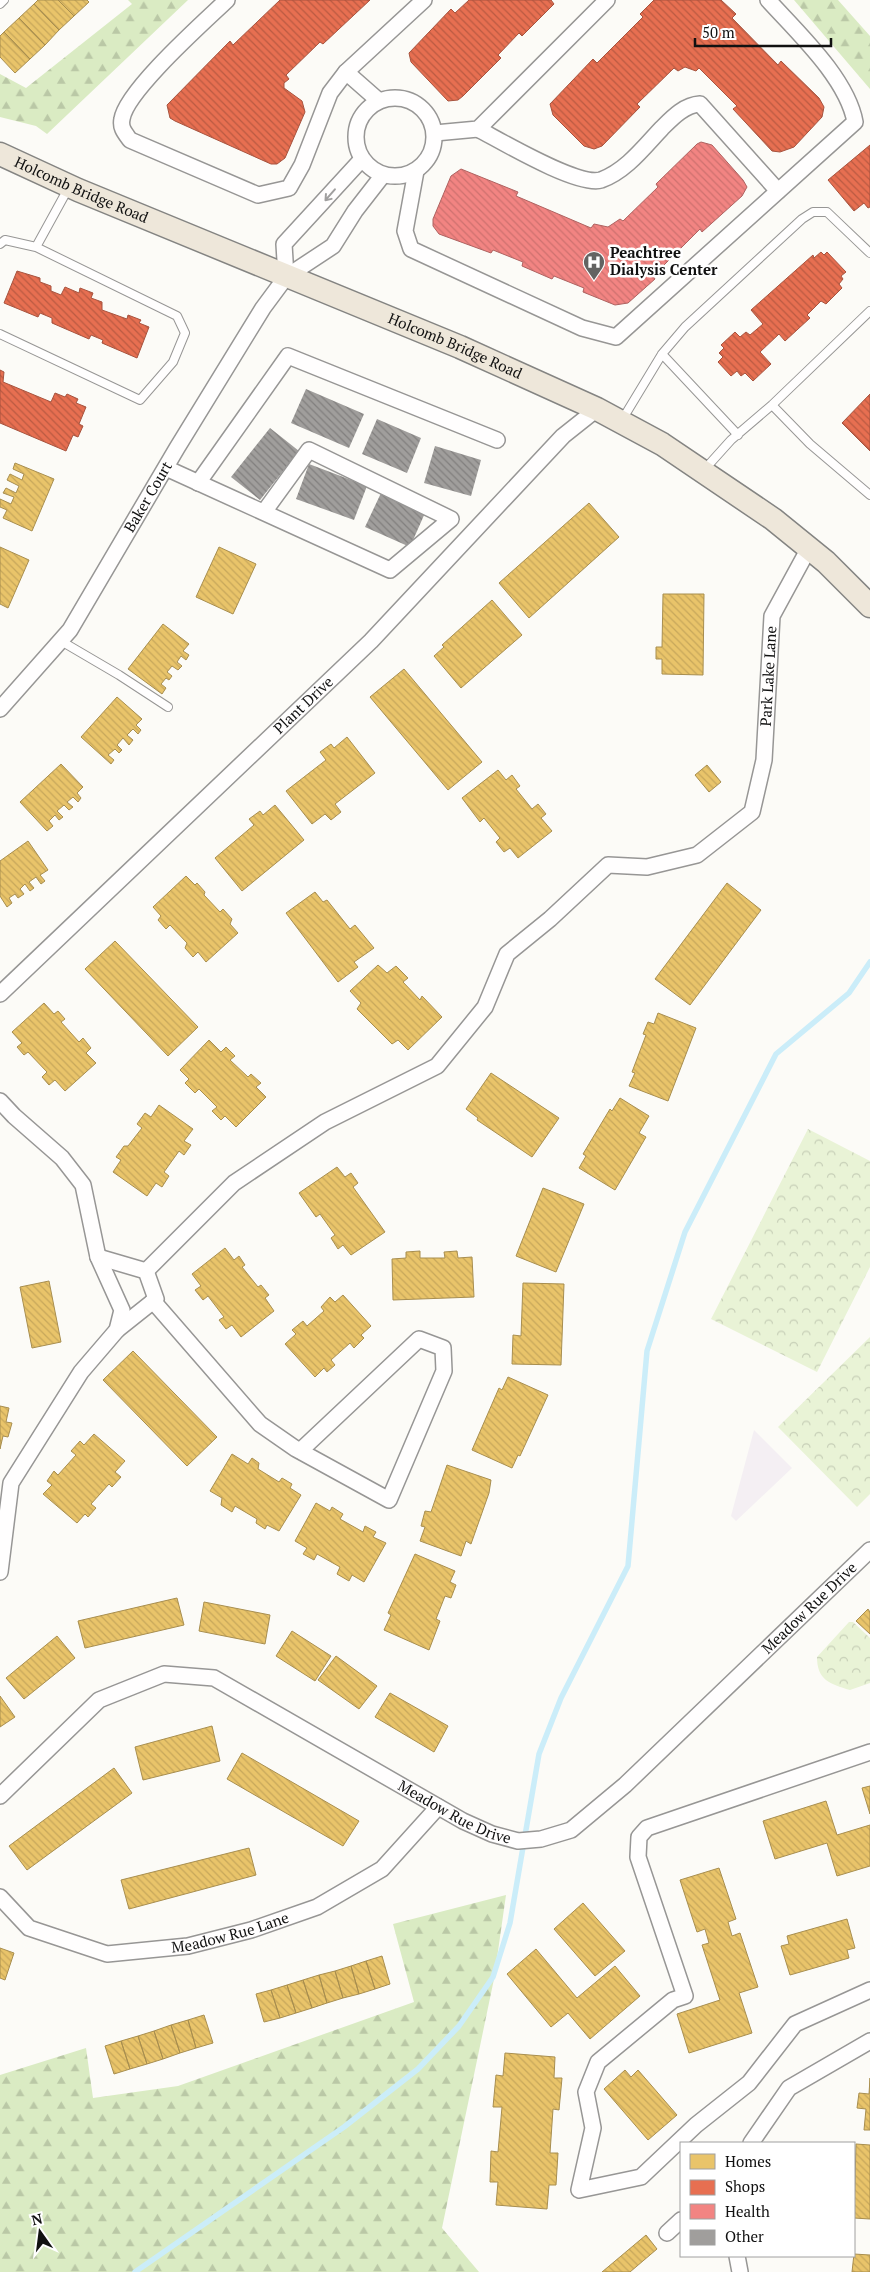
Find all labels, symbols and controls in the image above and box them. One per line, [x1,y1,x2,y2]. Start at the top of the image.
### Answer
scale bar [695,15,831,47]
text: 50 m [702,22,735,42]
street label: Holcomb Bridge Road [12,151,152,227]
one-way arrow [324,189,336,202]
place label: Peachtree Dialysis Center [610,242,718,279]
hospital icon: Peachtree Dialysis Center [582,250,606,281]
street label: Holcomb Bridge Road [385,308,526,383]
street label: Baker Court [119,457,176,535]
street label: Park Lake Lane [755,625,780,727]
street label: Plant Drive [269,671,337,738]
street label: Meadow Rue Drive [757,1557,860,1658]
street label: Meadow Rue Drive [395,1775,513,1848]
street label: Meadow Rue Lane [171,1907,291,1957]
legend [680,2142,855,2257]
text: Homes [725,2151,771,2171]
text: Shops [725,2176,765,2196]
text: Health [725,2201,770,2221]
north arrow [15,2207,65,2257]
text: N [29,2208,45,2229]
text: Other [725,2226,764,2246]

